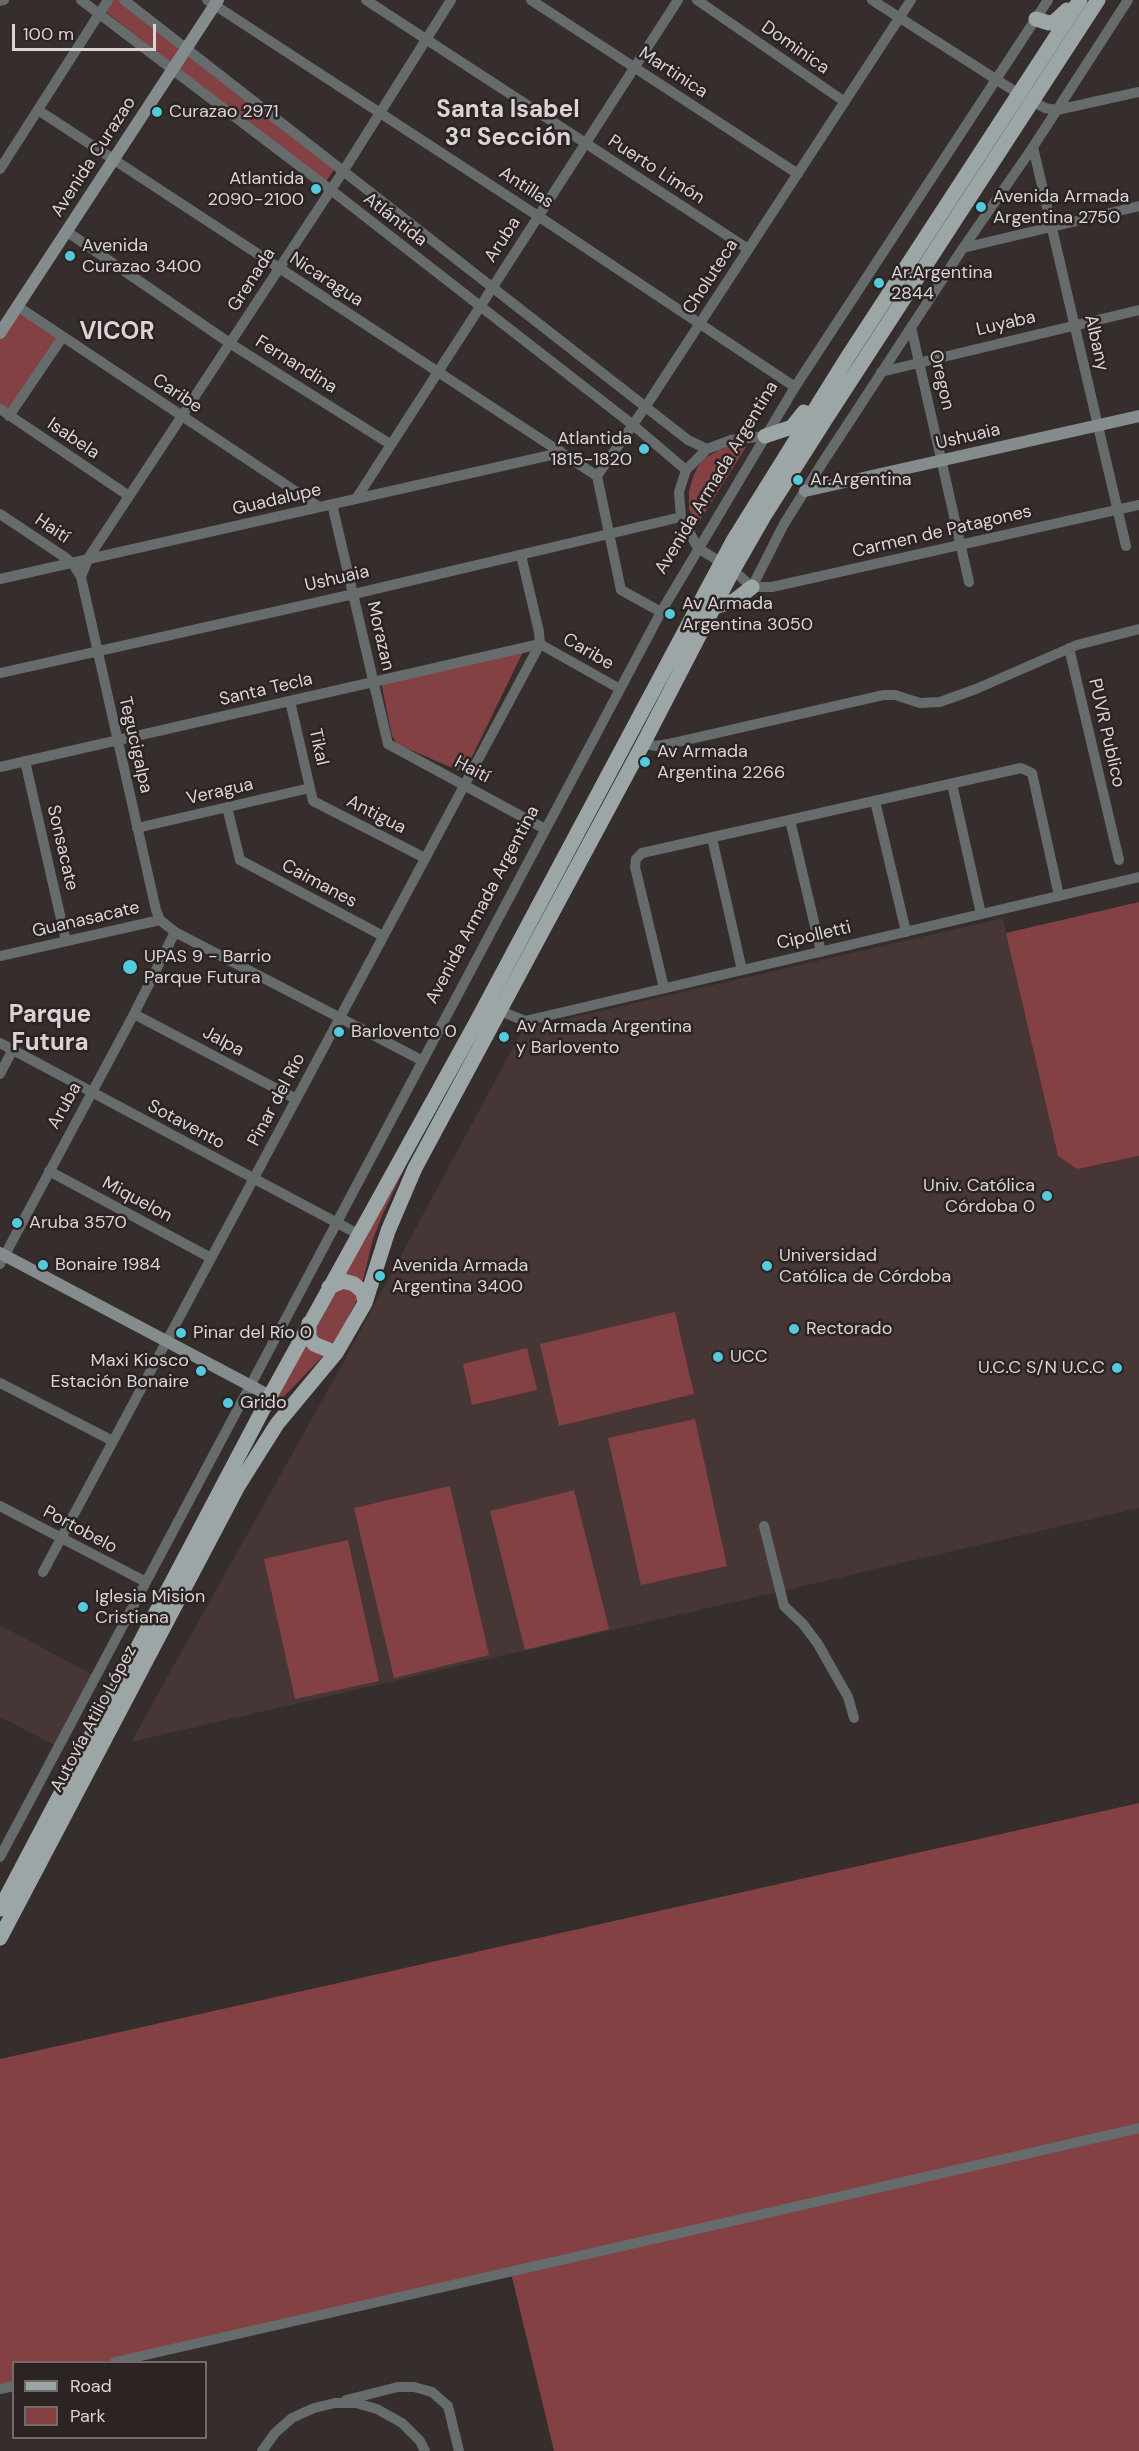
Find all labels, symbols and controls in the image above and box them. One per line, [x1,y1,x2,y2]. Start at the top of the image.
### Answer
scale bar [15,12,159,50]
street label: Dominica [757,17,833,79]
text: 100 m [23,22,74,46]
street label: Martinica [635,43,711,103]
street label: Avenida Curazao [47,93,141,221]
district label: Santa Isabel 3ª Sección [436,97,580,153]
place label: Curazao 2971 [169,101,278,123]
marker: Curazao 2971 [150,105,164,119]
street label: Puerto Limón [604,131,708,209]
street label: Antillas [495,162,557,214]
place label: Atlantida 2090-2100 [208,168,304,210]
marker: Atlantida 2090-2100 [309,182,323,196]
place label: Avenida Armada Argentina 2750 [993,186,1129,228]
street label: Atlántida [359,188,431,252]
marker: Avenida Armada Argentina 2750 [974,200,988,214]
street label: Aruba [480,213,526,267]
place label: Avenida Curazao 3400 [82,235,201,278]
street label: Choluteca [679,235,743,319]
street label: Grenada [224,244,280,316]
street label: Nicaragua [285,248,367,312]
marker: Avenida Curazao 3400 [63,249,77,263]
place label: Ar.Argentina 2844 [891,262,993,304]
marker: Ar.Argentina 2844 [872,276,886,290]
street label: Luyaba [974,307,1038,341]
street label: Albany [1079,313,1113,373]
district label: VICOR [79,319,155,347]
street label: Fernandina [251,331,341,399]
street label: Oregon [924,348,958,412]
street label: Caribe [148,370,206,418]
street label: Avenida Armada Argentina [651,378,783,578]
street label: Isabela [43,414,103,464]
street label: Ushuaia [934,419,1002,455]
place label: Atlantida 1815-1820 [551,428,632,470]
marker: Atlantida 1815-1820 [637,442,651,456]
place label: Ar.Argentina [810,469,912,491]
marker: Ar.Argentina [791,473,805,487]
street label: Guadalupe [230,479,324,521]
street label: Carmen de Patagones [850,501,1034,563]
street label: Haití [30,510,74,548]
street label: Ushuaia [303,561,371,597]
place label: Av Armada Argentina 3050 [682,593,813,636]
street label: Morazan [362,599,398,673]
marker: Av Armada Argentina 3050 [663,607,677,621]
street label: Caribe [559,629,617,675]
street label: Santa Tecla [217,669,315,711]
street label: PUVR Publico [1083,676,1129,790]
street label: Tegucigalpa [113,695,157,795]
street label: Tikal [304,727,332,767]
place label: Av Armada Argentina 2266 [657,741,785,783]
street label: Haití [450,752,494,788]
marker: Av Armada Argentina 2266 [638,755,652,769]
street label: Veragua [185,774,255,810]
street label: Antigua [343,791,409,839]
street label: Avenida Armada Argentina [422,802,544,1008]
street label: Sonsacate [42,803,82,893]
street label: Caimanes [278,855,360,913]
street label: Guanasacate [30,897,142,943]
street label: Cipolletti [775,917,853,955]
place label: UPAS 9 - Barrio Parque Futura [144,946,271,988]
marker: UPAS 9 - Barrio Parque Futura [121,958,139,976]
district label: Parque Futura [9,1002,91,1058]
place label: Av Armada Argentina y Barlovento [516,1016,692,1058]
place label: Barlovento 0 [351,1021,457,1043]
street label: Jalpa [199,1022,247,1062]
marker: Barlovento 0 [332,1025,346,1039]
marker: Av Armada Argentina y Barlovento [497,1030,511,1044]
street label: Pinar del Río [244,1050,310,1150]
street label: Aruba [43,1079,87,1133]
street label: Sotavento [144,1096,228,1154]
street label: Miquelon [98,1173,176,1227]
place label: Univ. Católica Córdoba 0 [923,1175,1035,1218]
marker: Univ. Católica Córdoba 0 [1040,1189,1054,1203]
place label: Aruba 3570 [29,1212,127,1234]
marker: Aruba 3570 [10,1216,24,1230]
place label: Universidad Católica de Córdoba [779,1245,951,1288]
place label: Bonaire 1984 [55,1254,161,1276]
place label: Avenida Armada Argentina 3400 [392,1255,528,1298]
marker: Bonaire 1984 [36,1258,50,1272]
marker: Universidad Católica de Córdoba [760,1259,774,1273]
marker: Avenida Armada Argentina 3400 [373,1269,387,1283]
place label: Rectorado [806,1318,892,1340]
place label: Pinar del Río 0 [193,1322,312,1344]
marker: Rectorado [787,1322,801,1336]
marker: Pinar del Río 0 [174,1326,188,1340]
place label: UCC [730,1346,768,1368]
place label: Maxi Kiosco Estación Bonaire [50,1350,189,1392]
marker: UCC [711,1350,725,1364]
place label: U.C.C S/N U.C.C [978,1357,1105,1379]
marker: U.C.C S/N U.C.C [1110,1361,1124,1375]
marker: Maxi Kiosco Estación Bonaire [194,1364,208,1378]
place label: Grido [240,1392,287,1414]
marker: Grido [221,1396,235,1410]
street label: Portobelo [39,1501,121,1559]
place label: Iglesia Mision Cristiana [95,1586,205,1628]
marker: Iglesia Mision Cristiana [76,1600,90,1614]
street label: Autovía Atilio López [46,1642,142,1796]
legend [12,2361,207,2439]
text: Road [70,2374,112,2398]
text: Park [70,2404,106,2428]

